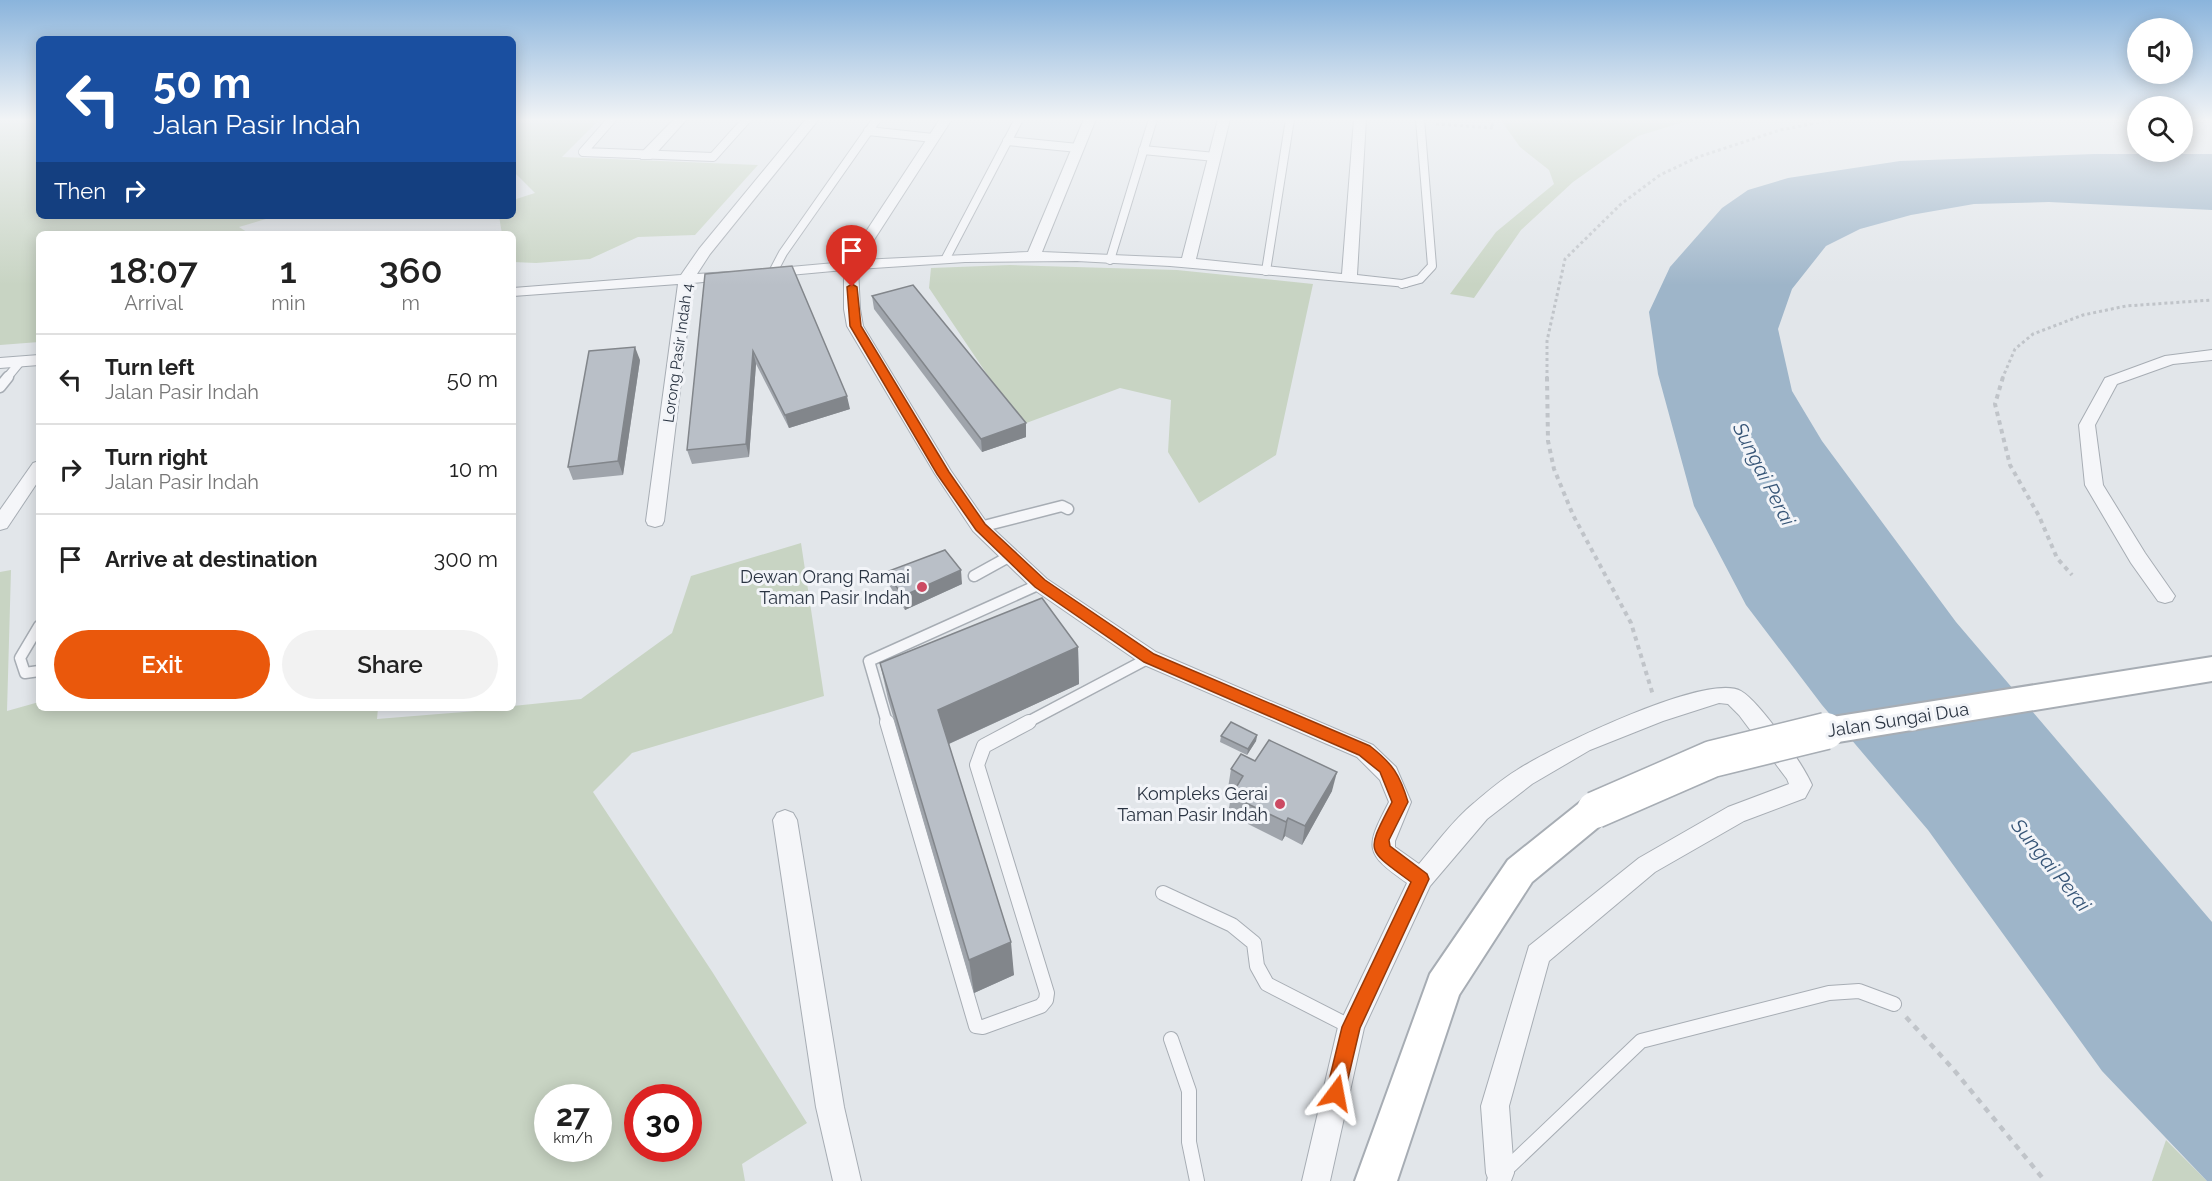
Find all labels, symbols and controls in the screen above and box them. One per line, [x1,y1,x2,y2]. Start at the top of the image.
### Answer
map controls [2127,18,2193,162]
button: sound [2127,18,2193,84]
text: 50 m [153,59,251,108]
icon: left [54,60,132,138]
button: search [2127,96,2193,162]
text: Jalan Pasir Indah [153,109,361,140]
icon: right [118,174,151,207]
text: Then [54,178,106,204]
pin [826,225,877,287]
icon: arrive [835,234,868,267]
text: 18:07 [109,249,198,291]
text: 1 [280,249,297,291]
text: 360 [379,249,443,291]
street label: Lorong Pasir Indah 4 [659,282,697,424]
text: Arrival [124,291,183,315]
text: min [271,291,306,315]
text: m [402,291,420,315]
text: Turn left [105,354,195,380]
icon: left [54,363,87,396]
text: 50 m [447,366,498,392]
text: Jalan Pasir Indah [105,380,259,404]
water label: Sungai Perai [1727,417,1801,530]
text: Turn right [105,444,208,470]
icon: right [54,453,87,486]
text: 10 m [449,456,498,482]
text: Jalan Pasir Indah [105,470,259,494]
icon: arrive [54,543,87,576]
text: Arrive at destination [105,546,318,572]
text: 300 m [433,546,498,572]
place label: Dewan Orang Ramai Taman Pasir Indah [740,566,910,608]
marker: Dewan Orang Ramai Taman Pasir Indah [915,580,929,594]
button: Exit [54,630,270,699]
button: Share [282,630,498,699]
street label: Jalan Sungai Dua [1826,698,1970,741]
place label: Kompleks Gerai Taman Pasir Indah [1117,783,1268,825]
marker: Kompleks Gerai Taman Pasir Indah [1273,797,1287,811]
water label: Sungai Perai [2006,813,2096,917]
position arrow [1304,1061,1368,1125]
speed limit sign: 30 [624,1084,702,1162]
text: 27 [556,1098,590,1133]
text: km/h [553,1129,593,1147]

